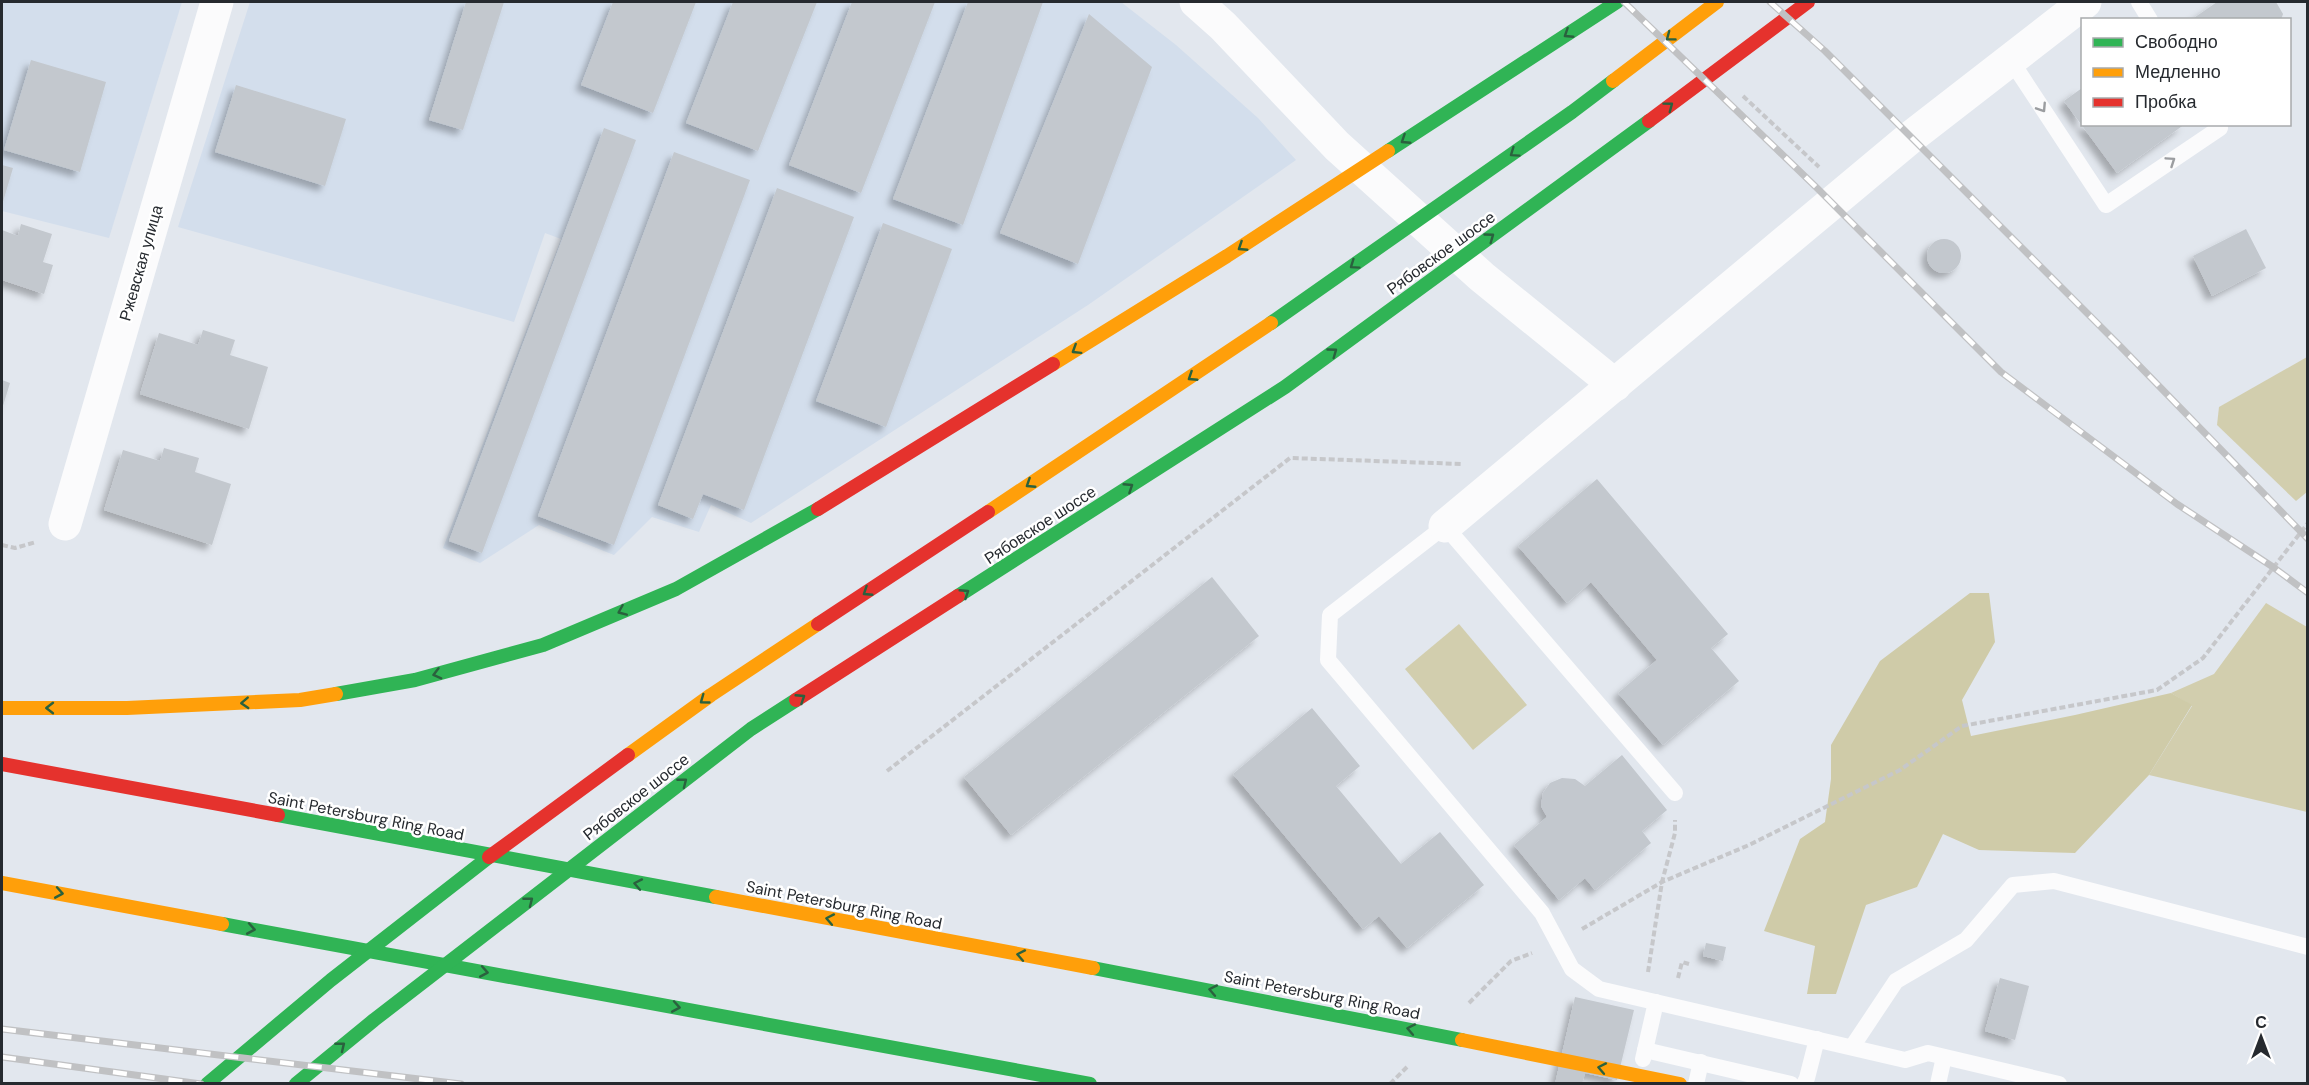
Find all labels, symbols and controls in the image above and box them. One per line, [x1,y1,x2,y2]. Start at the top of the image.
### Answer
legend [2081,18,2291,126]
one-way arrow [1564,26,1575,37]
one-way arrow [1666,30,1677,41]
text: Свободно [2135,30,2218,54]
text: Медленно [2135,60,2221,84]
text: Пробка [2135,90,2198,114]
one-way arrow [1662,102,1673,113]
one-way arrow [2035,102,2046,113]
one-way arrow [1401,133,1412,144]
one-way arrow [1509,146,1520,157]
one-way arrow [2165,157,2176,168]
street label: Ржевская улица [114,202,168,323]
street label: Рябовское шоссе [1383,207,1499,299]
one-way arrow [1484,234,1495,245]
one-way arrow [1238,240,1249,251]
one-way arrow [1350,258,1361,269]
one-way arrow [1072,342,1082,354]
one-way arrow [1326,349,1337,360]
one-way arrow [1188,369,1198,381]
one-way arrow [1025,477,1036,488]
street label: Рябовское шоссе [980,481,1100,569]
one-way arrow [1123,483,1133,495]
one-way arrow [863,585,874,596]
one-way arrow [959,588,969,600]
one-way arrow [617,604,628,616]
one-way arrow [432,667,443,679]
one-way arrow [700,693,711,704]
one-way arrow [795,693,805,705]
one-way arrow [240,696,249,709]
one-way arrow [46,702,55,714]
street label: Рябовское шоссе [579,749,693,845]
one-way arrow [676,778,687,789]
street label: Saint Petersburg Ring Road [266,787,466,845]
street label: Saint Petersburg Ring Road [744,876,944,934]
one-way arrow [633,878,643,891]
one-way arrow [54,887,64,899]
one-way arrow [522,897,533,908]
one-way arrow [825,913,835,926]
one-way arrow [245,922,255,935]
one-way arrow [1017,949,1027,962]
one-way arrow [479,965,489,978]
street label: Saint Petersburg Ring Road [1222,966,1422,1024]
one-way arrow [1208,984,1218,997]
one-way arrow [670,1000,680,1013]
north arrow [2231,1007,2291,1067]
text: С [2255,1012,2267,1033]
one-way arrow [1406,1023,1416,1036]
one-way arrow [335,1043,346,1054]
one-way arrow [1597,1062,1607,1075]

